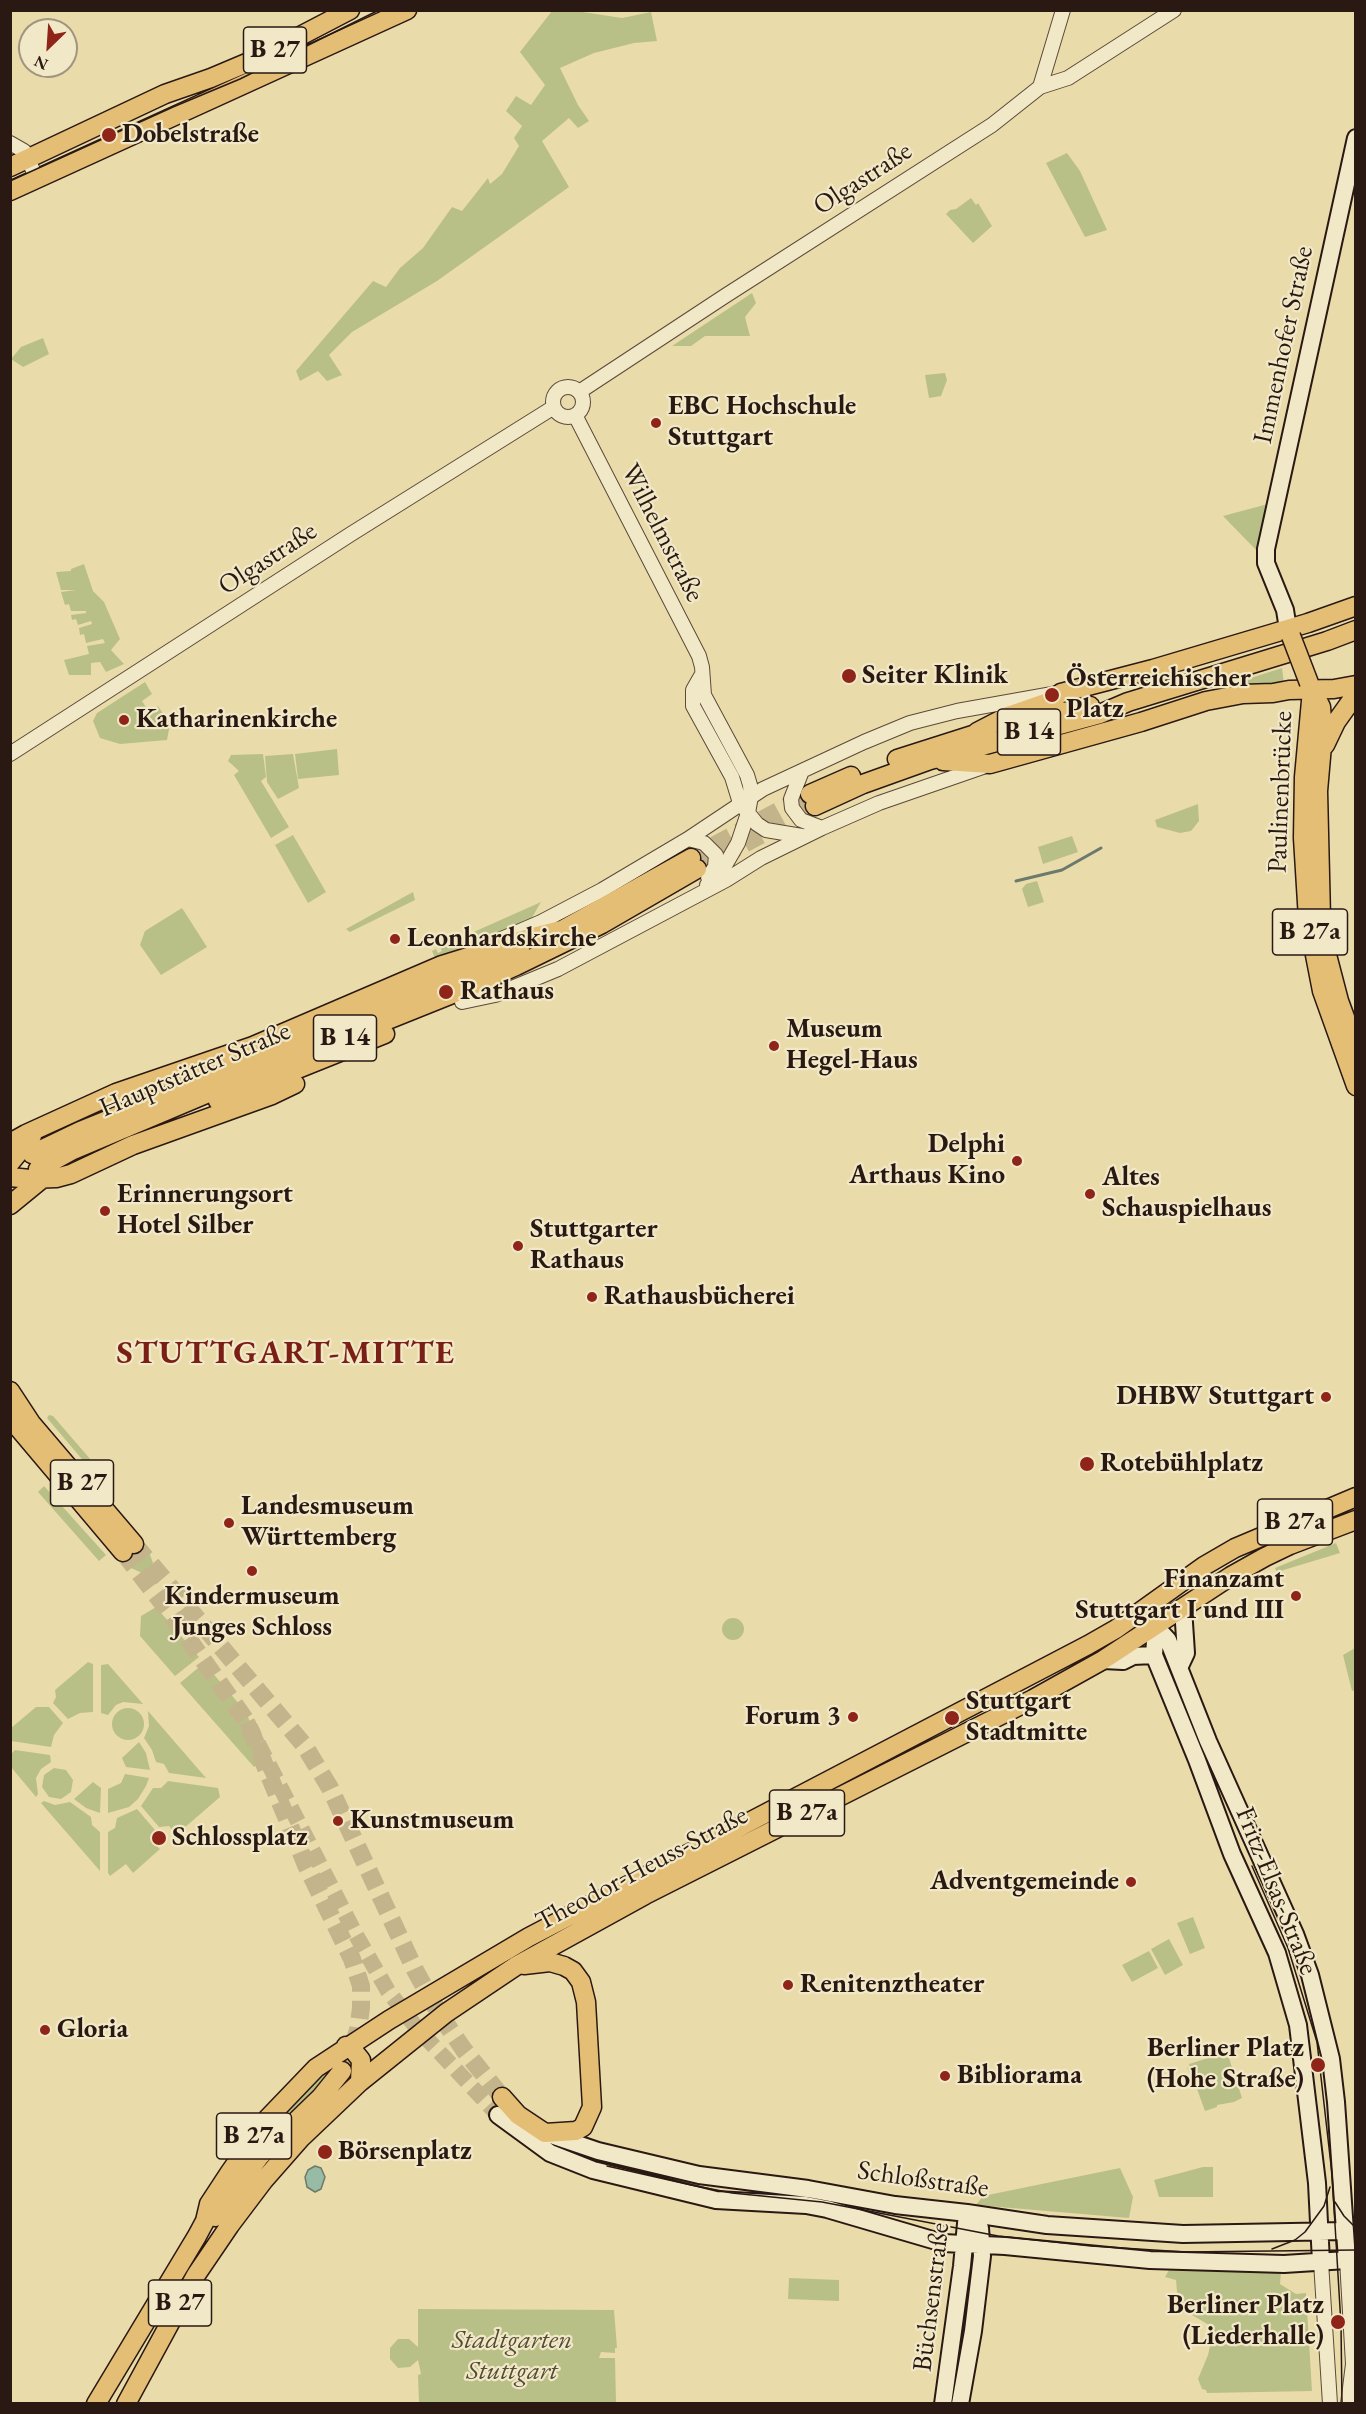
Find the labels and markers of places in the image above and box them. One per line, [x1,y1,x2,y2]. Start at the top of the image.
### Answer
place label: Dobelstraße [122,119,259,151]
marker: Dobelstraße [100,126,118,144]
place label: EBC Hochschule Stuttgart [668,391,856,454]
marker: EBC Hochschule Stuttgart [649,416,663,430]
place label: Seiter Klinik [862,660,1008,692]
place label: Österreichischer Platz [1066,663,1251,726]
marker: Seiter Klinik [840,667,858,685]
marker: Österreichischer Platz [1043,686,1061,704]
place label: Katharinenkirche [136,704,337,736]
marker: Katharinenkirche [117,713,131,727]
place label: Leonhardskirche [407,923,597,955]
marker: Leonhardskirche [388,932,402,946]
place label: Rathaus [460,976,554,1008]
marker: Rathaus [437,983,455,1001]
place label: Museum Hegel-Haus [786,1014,918,1077]
marker: Museum Hegel-Haus [767,1039,781,1053]
place label: Delphi Arthaus Kino [849,1129,1005,1192]
marker: Delphi Arthaus Kino [1010,1154,1024,1168]
place label: Altes Schauspielhaus [1102,1162,1271,1225]
place label: Erinnerungsort Hotel Silber [117,1179,293,1242]
marker: Altes Schauspielhaus [1083,1187,1097,1201]
marker: Erinnerungsort Hotel Silber [98,1204,112,1218]
place label: Stuttgarter Rathaus [530,1214,658,1277]
marker: Stuttgarter Rathaus [511,1239,525,1253]
place label: Rathausbücherei [604,1281,795,1313]
marker: Rathausbücherei [585,1290,599,1304]
place label: DHBW Stuttgart [1116,1381,1314,1413]
marker: DHBW Stuttgart [1319,1390,1333,1404]
place label: Rotebühlplatz [1100,1448,1263,1480]
marker: Rotebühlplatz [1078,1455,1096,1473]
place label: Landesmuseum Württemberg [241,1491,414,1554]
marker: Landesmuseum Württemberg [222,1516,236,1530]
marker: Kindermuseum Junges Schloss [245,1564,259,1578]
place label: Finanzamt Stuttgart I und III [1075,1564,1284,1627]
place label: Kindermuseum Junges Schloss [164,1581,340,1644]
marker: Finanzamt Stuttgart I und III [1289,1589,1303,1603]
place label: Stuttgart Stadtmitte [966,1686,1087,1749]
place label: Forum 3 [745,1701,841,1733]
marker: Stuttgart Stadtmitte [943,1709,961,1727]
marker: Forum 3 [846,1710,860,1724]
place label: Kunstmuseum [350,1805,514,1837]
marker: Kunstmuseum [331,1814,345,1828]
place label: Schlossplatz [172,1822,308,1854]
marker: Schlossplatz [150,1829,168,1847]
place label: Adventgemeinde [930,1866,1119,1898]
marker: Adventgemeinde [1124,1875,1138,1889]
place label: Renitenztheater [800,1969,984,2001]
marker: Renitenztheater [781,1978,795,1992]
place label: Gloria [57,2014,128,2046]
marker: Gloria [38,2023,52,2037]
place label: Berliner Platz (Hohe Straße) [1147,2033,1304,2096]
marker: Berliner Platz (Hohe Straße) [1309,2056,1327,2074]
place label: Bibliorama [957,2060,1082,2092]
marker: Bibliorama [938,2069,952,2083]
place label: Börsenplatz [338,2136,472,2168]
marker: Börsenplatz [316,2143,334,2161]
place label: Berliner Platz (Liederhalle) [1167,2290,1324,2353]
marker: Berliner Platz (Liederhalle) [1329,2313,1347,2331]

